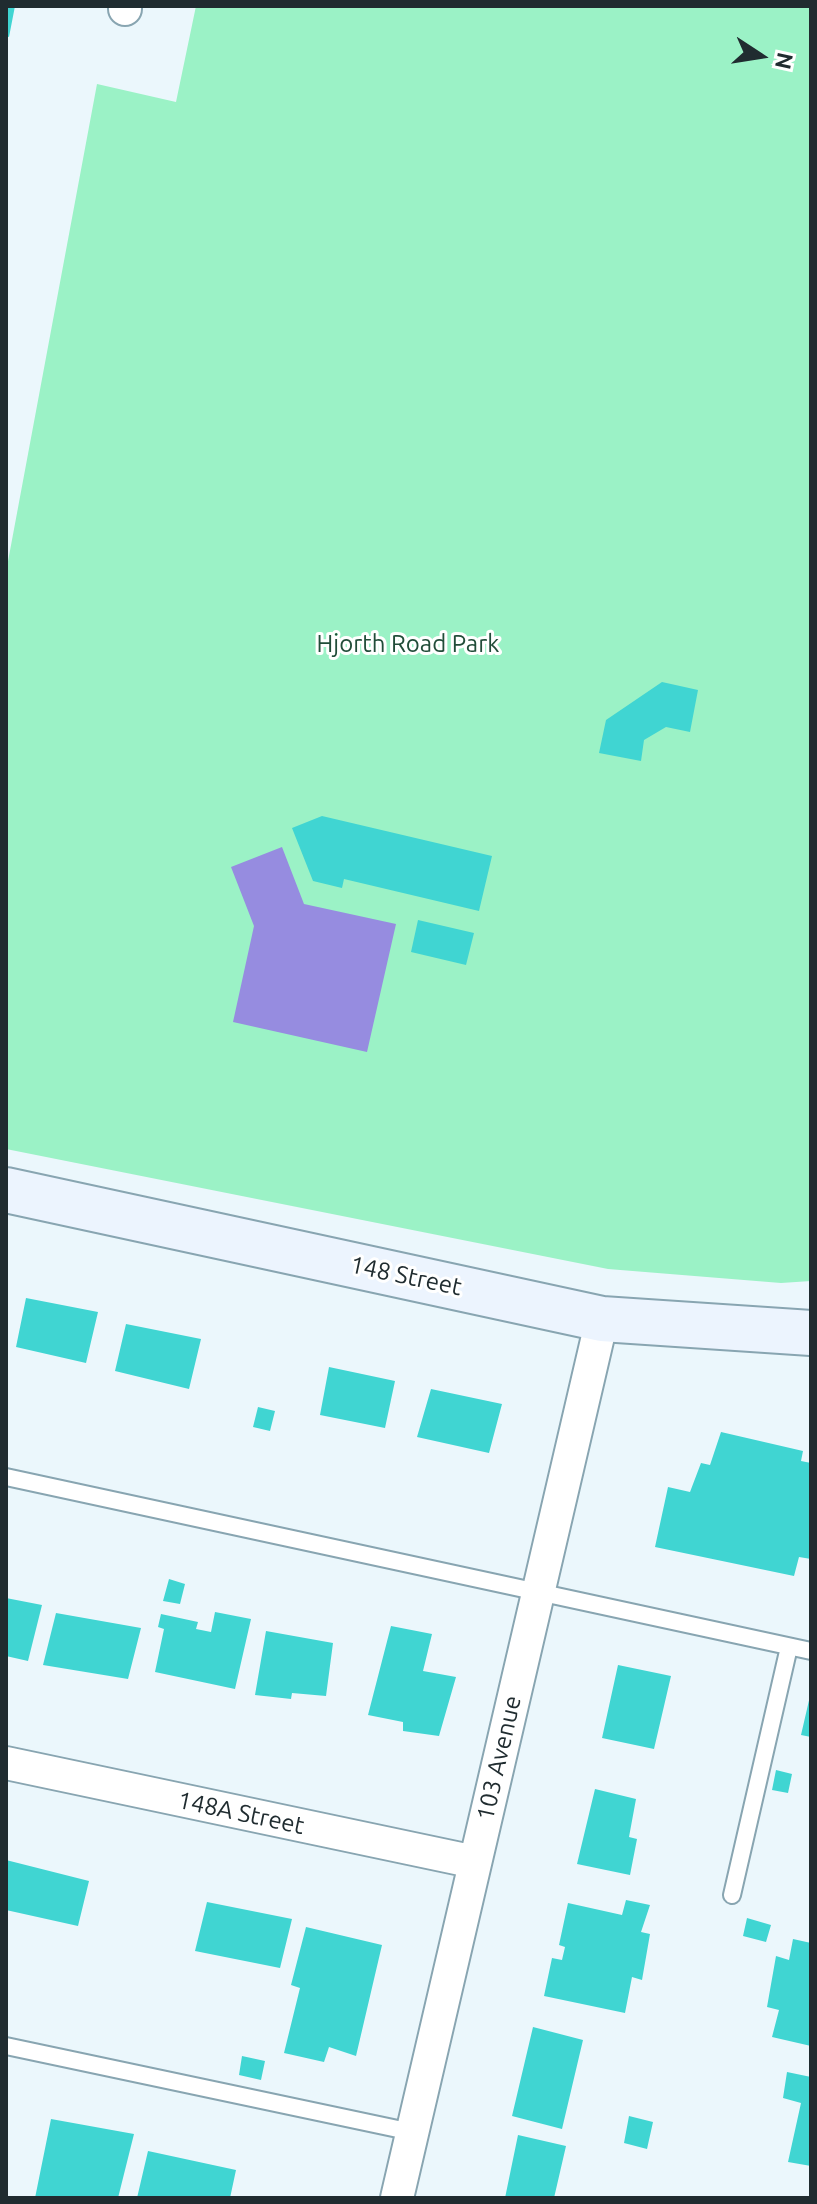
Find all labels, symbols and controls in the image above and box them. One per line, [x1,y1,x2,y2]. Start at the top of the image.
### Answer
north arrow [721,16,801,96]
text: N [771,50,799,72]
park label: Hjorth Road Park [317,630,499,658]
street label: 148 Street [348,1250,464,1302]
street label: 103 Avenue [471,1693,527,1823]
street label: 148A Street [175,1786,307,1840]

